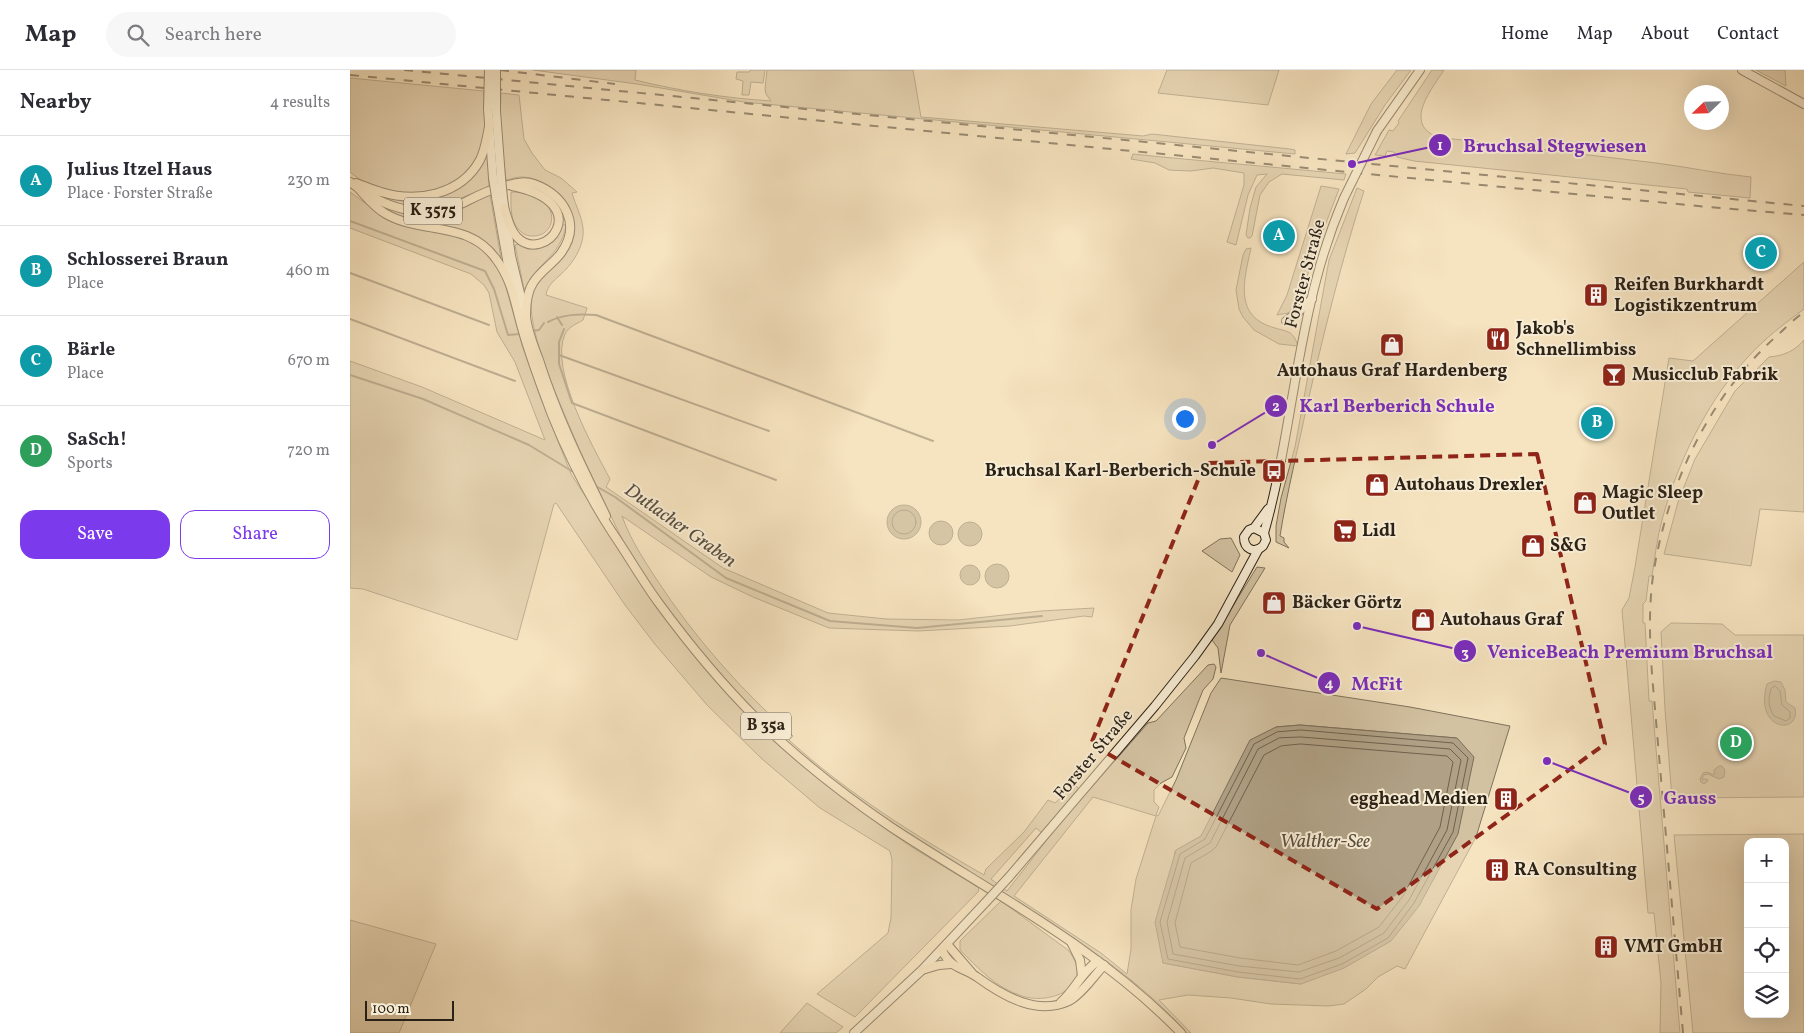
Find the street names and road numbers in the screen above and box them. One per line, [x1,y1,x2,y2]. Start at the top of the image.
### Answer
road number: K 3575 [404,198,462,224]
street label: Forster Straße [1279,217,1333,331]
street label: Forster Straße [1048,704,1140,806]
road number: B 35a [741,712,791,739]

